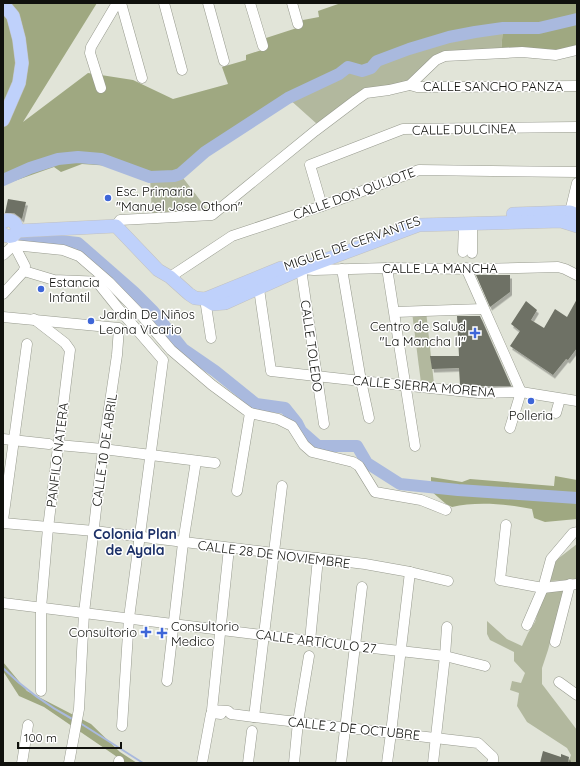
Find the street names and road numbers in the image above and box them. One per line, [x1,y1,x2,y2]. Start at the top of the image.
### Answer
street label: CALLE SANCHO PANZA [423,78,564,94]
street label: CALLE DULCINEA [412,120,517,138]
street label: CALLE DON QUIJOTE [291,163,417,223]
street label: MIGUEL DE CERVANTES [282,212,422,274]
street label: CALLE LA MANCHA [382,260,498,276]
street label: CALLE TOLEDO [298,299,326,393]
street label: CALLE SIERRA MORENA [352,372,497,400]
street label: CALLE 10 DE ABRIL [88,392,120,507]
street label: PANFILO NATERA [43,401,71,508]
street label: CALLE 28 DE NOVIEMBRE [197,537,351,571]
street label: CALLE ARTÍCULO 27 [255,626,378,656]
street label: CALLE 2 DE OCTUBRE [287,713,421,743]

